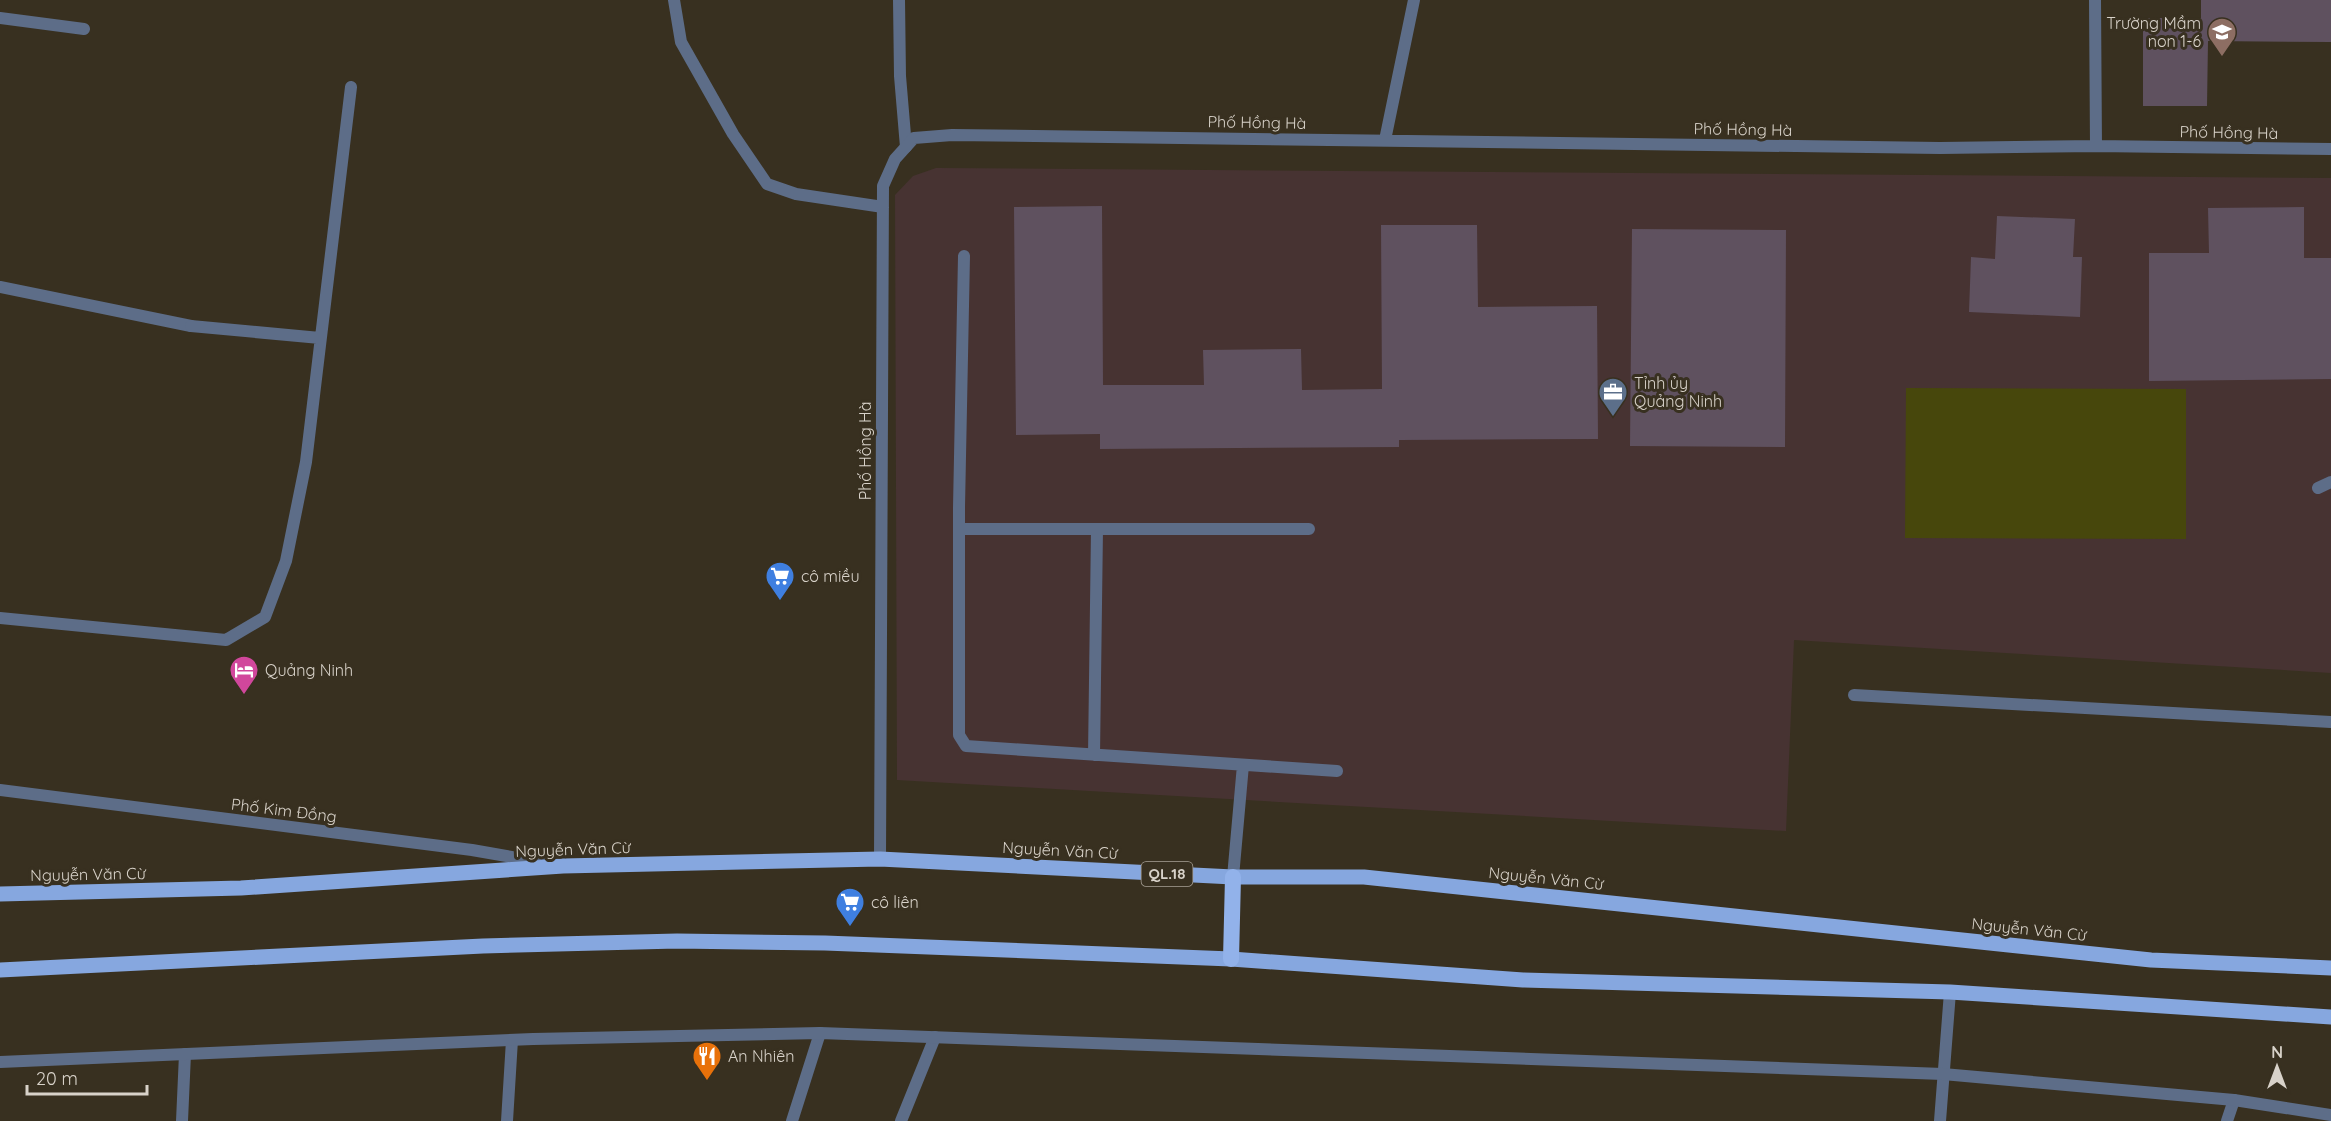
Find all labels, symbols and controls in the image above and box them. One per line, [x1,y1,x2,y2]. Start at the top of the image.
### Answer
place label: Trường Mầm non 1-6 [2106,13,2201,51]
school or university icon: Trường Mầm non 1-6 [2206,16,2238,58]
street label: Phố Hồng Hà [1208,111,1306,133]
street label: Phố Hồng Hà [1694,118,1792,140]
street label: Phố Hồng Hà [2180,121,2278,143]
place label: Tỉnh ủy Quảng Ninh [1634,373,1722,411]
office icon: Tỉnh ủy Quảng Ninh [1597,376,1629,418]
street label: Phố Hồng Hà [855,402,875,500]
supermarket icon: cô miều [764,560,796,602]
place label: cô miều [801,566,859,586]
hotel icon: Quảng Ninh [228,654,260,696]
place label: Quảng Ninh [265,660,353,680]
street label: Phố Kim Đồng [230,794,338,826]
street label: Nguyễn Văn Cừ [515,837,632,861]
street label: Nguyễn Văn Cừ [1002,837,1119,863]
road number: QL.18 [1142,862,1192,886]
street label: Nguyễn Văn Cừ [1487,862,1605,894]
street label: Nguyễn Văn Cừ [30,863,147,885]
supermarket icon: cô liên [834,886,866,928]
place label: cô liên [871,892,919,912]
street label: Nguyễn Văn Cừ [1970,913,2088,945]
north arrow [2247,1037,2307,1097]
restaurant icon: An Nhiên [691,1040,723,1082]
text: N [2271,1042,2283,1062]
place label: An Nhiên [728,1046,794,1066]
scale bar [27,1058,147,1096]
text: 20 m [36,1067,78,1090]

